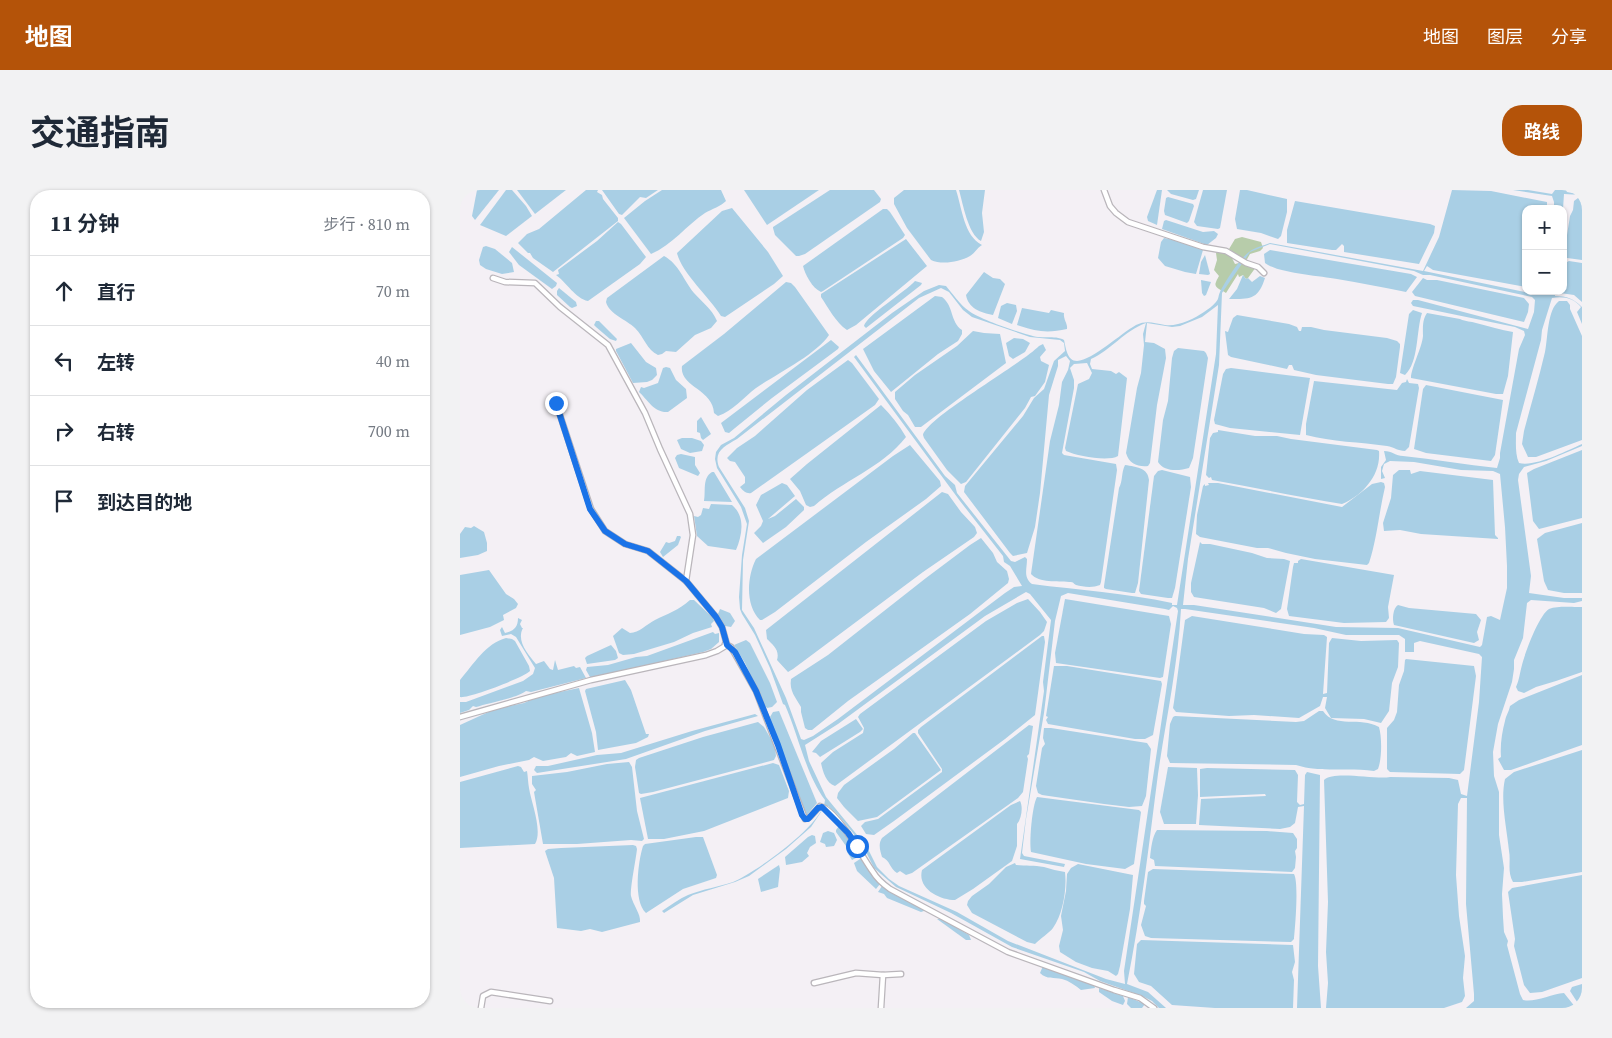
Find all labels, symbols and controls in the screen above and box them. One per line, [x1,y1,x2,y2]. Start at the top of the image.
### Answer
text: 地图 [25,20,73,53]
text: 地图 [1423,24,1459,49]
text: 图层 [1487,24,1523,49]
text: 分享 [1551,24,1587,49]
button: 路线 [1502,105,1582,156]
text: 交通指南 [30,109,170,157]
map controls [1522,205,1567,295]
button: + [1522,205,1567,250]
text: 11 分钟 [50,209,119,238]
text: 步行 · 810 m [324,213,410,235]
button: − [1522,250,1567,295]
icon: ahead [50,277,78,305]
text: 直行 [97,279,135,305]
text: 70 m [376,280,410,302]
icon: left [50,347,78,375]
text: 左转 [97,349,135,375]
text: 40 m [376,350,410,372]
route end [545,392,568,415]
icon: right [50,417,78,445]
text: 右转 [97,419,135,445]
text: 700 m [368,420,410,442]
icon: arrive [50,487,78,515]
text: 到达目的地 [97,489,192,515]
route start [846,835,869,858]

